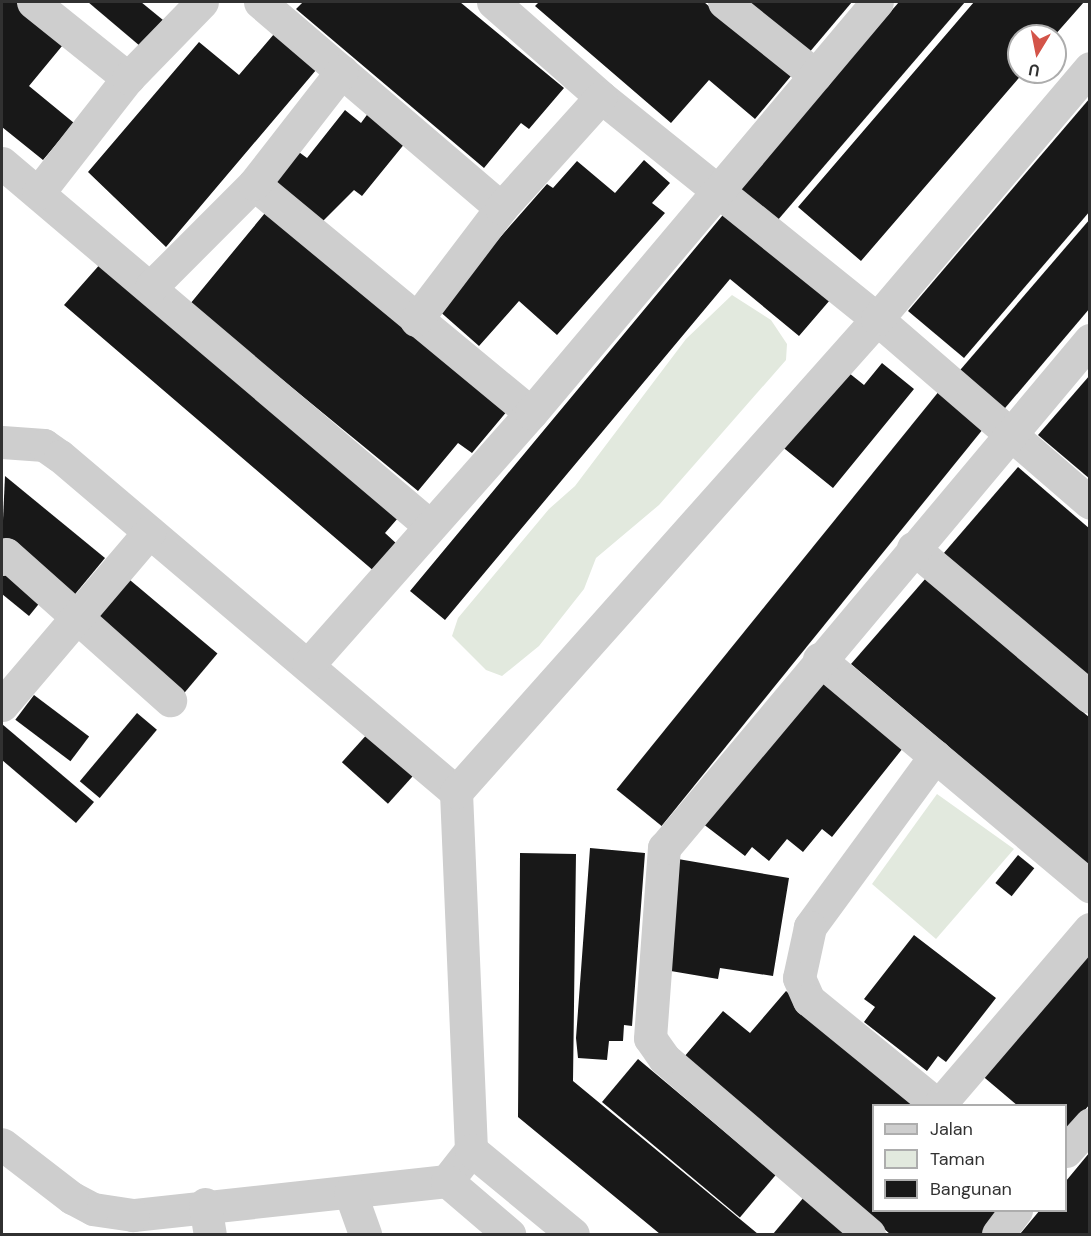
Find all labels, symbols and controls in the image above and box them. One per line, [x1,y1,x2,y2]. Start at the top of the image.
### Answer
north arrow [1007,24,1067,84]
text: U [1027,59,1041,82]
legend [872,1104,1067,1212]
text: Jalan [930,1117,973,1141]
text: Taman [930,1147,985,1171]
text: Bangunan [930,1177,1012,1201]

